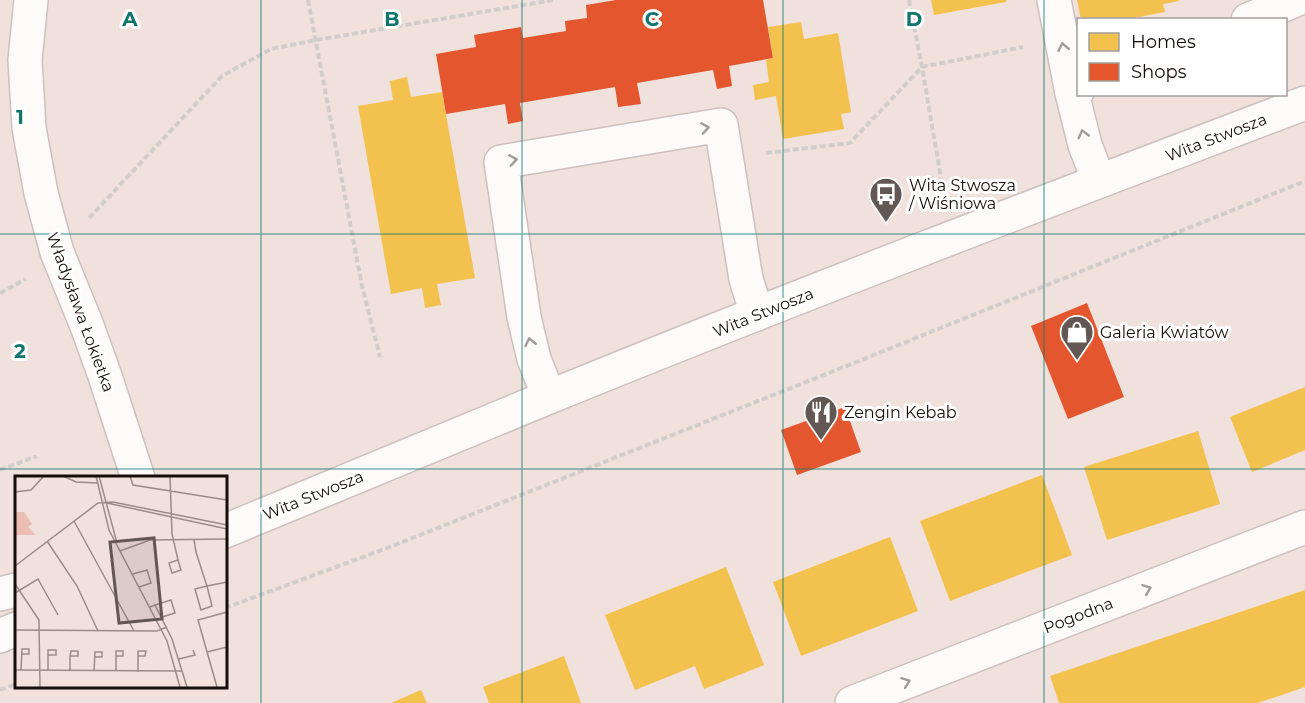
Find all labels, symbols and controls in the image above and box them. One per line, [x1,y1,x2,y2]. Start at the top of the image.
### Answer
text: A [121,7,138,31]
text: B [384,7,400,31]
text: C [645,7,660,31]
text: D [906,7,922,31]
legend [1077,18,1287,96]
text: Homes [1131,31,1196,53]
one-way arrow [1057,42,1070,52]
text: Shops [1131,61,1187,83]
text: 1 [16,105,24,129]
street label: Wita Stwosza [1163,109,1270,165]
one-way arrow [700,122,710,135]
one-way arrow [1077,129,1090,139]
one-way arrow [507,154,517,167]
bus stop icon: Wita Stwosza / Wiśniowa [868,176,904,223]
place label: Wita Stwosza / Wiśniowa [908,176,1016,213]
street label: Władysława Łokietka [43,230,118,394]
street label: Wita Stwosza [710,284,816,341]
shop icon: Galeria Kwiatów [1059,314,1095,361]
place label: Galeria Kwiatów [1100,323,1229,342]
one-way arrow [524,338,537,348]
text: 2 [14,339,26,363]
restaurant icon: Zengin Kebab [803,394,839,441]
place label: Zengin Kebab [844,403,957,422]
street label: Wita Stwosza [260,467,366,524]
inset map [15,476,226,688]
one-way arrow [1141,583,1152,596]
street label: Pogodna [1041,593,1116,637]
one-way arrow [900,677,911,689]

